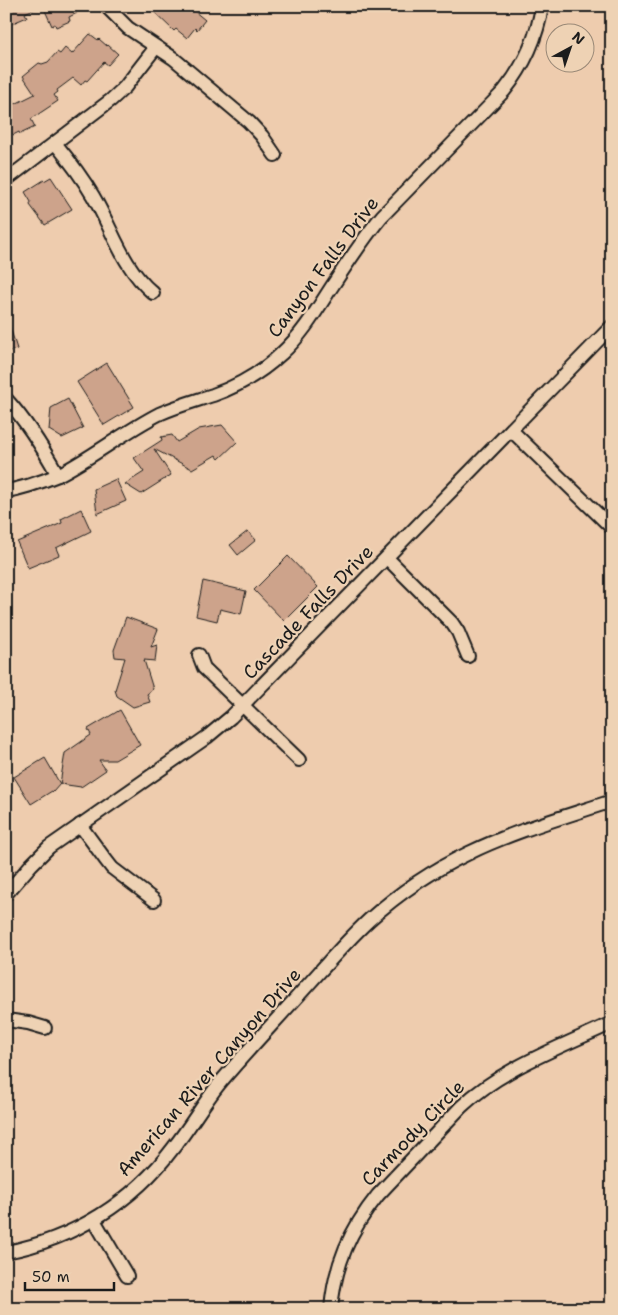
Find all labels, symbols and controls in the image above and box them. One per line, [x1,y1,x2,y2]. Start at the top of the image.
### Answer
north arrow [546,22,596,72]
text: N [568,28,588,49]
street label: Canyon Falls Drive [262,191,384,343]
street label: Cascade Falls Drive [237,539,379,685]
street label: American River Canyon Drive [111,962,307,1182]
street label: Carmody Circle [356,1075,470,1191]
scale bar [25,1260,114,1292]
text: 50 m [32,1267,70,1287]

